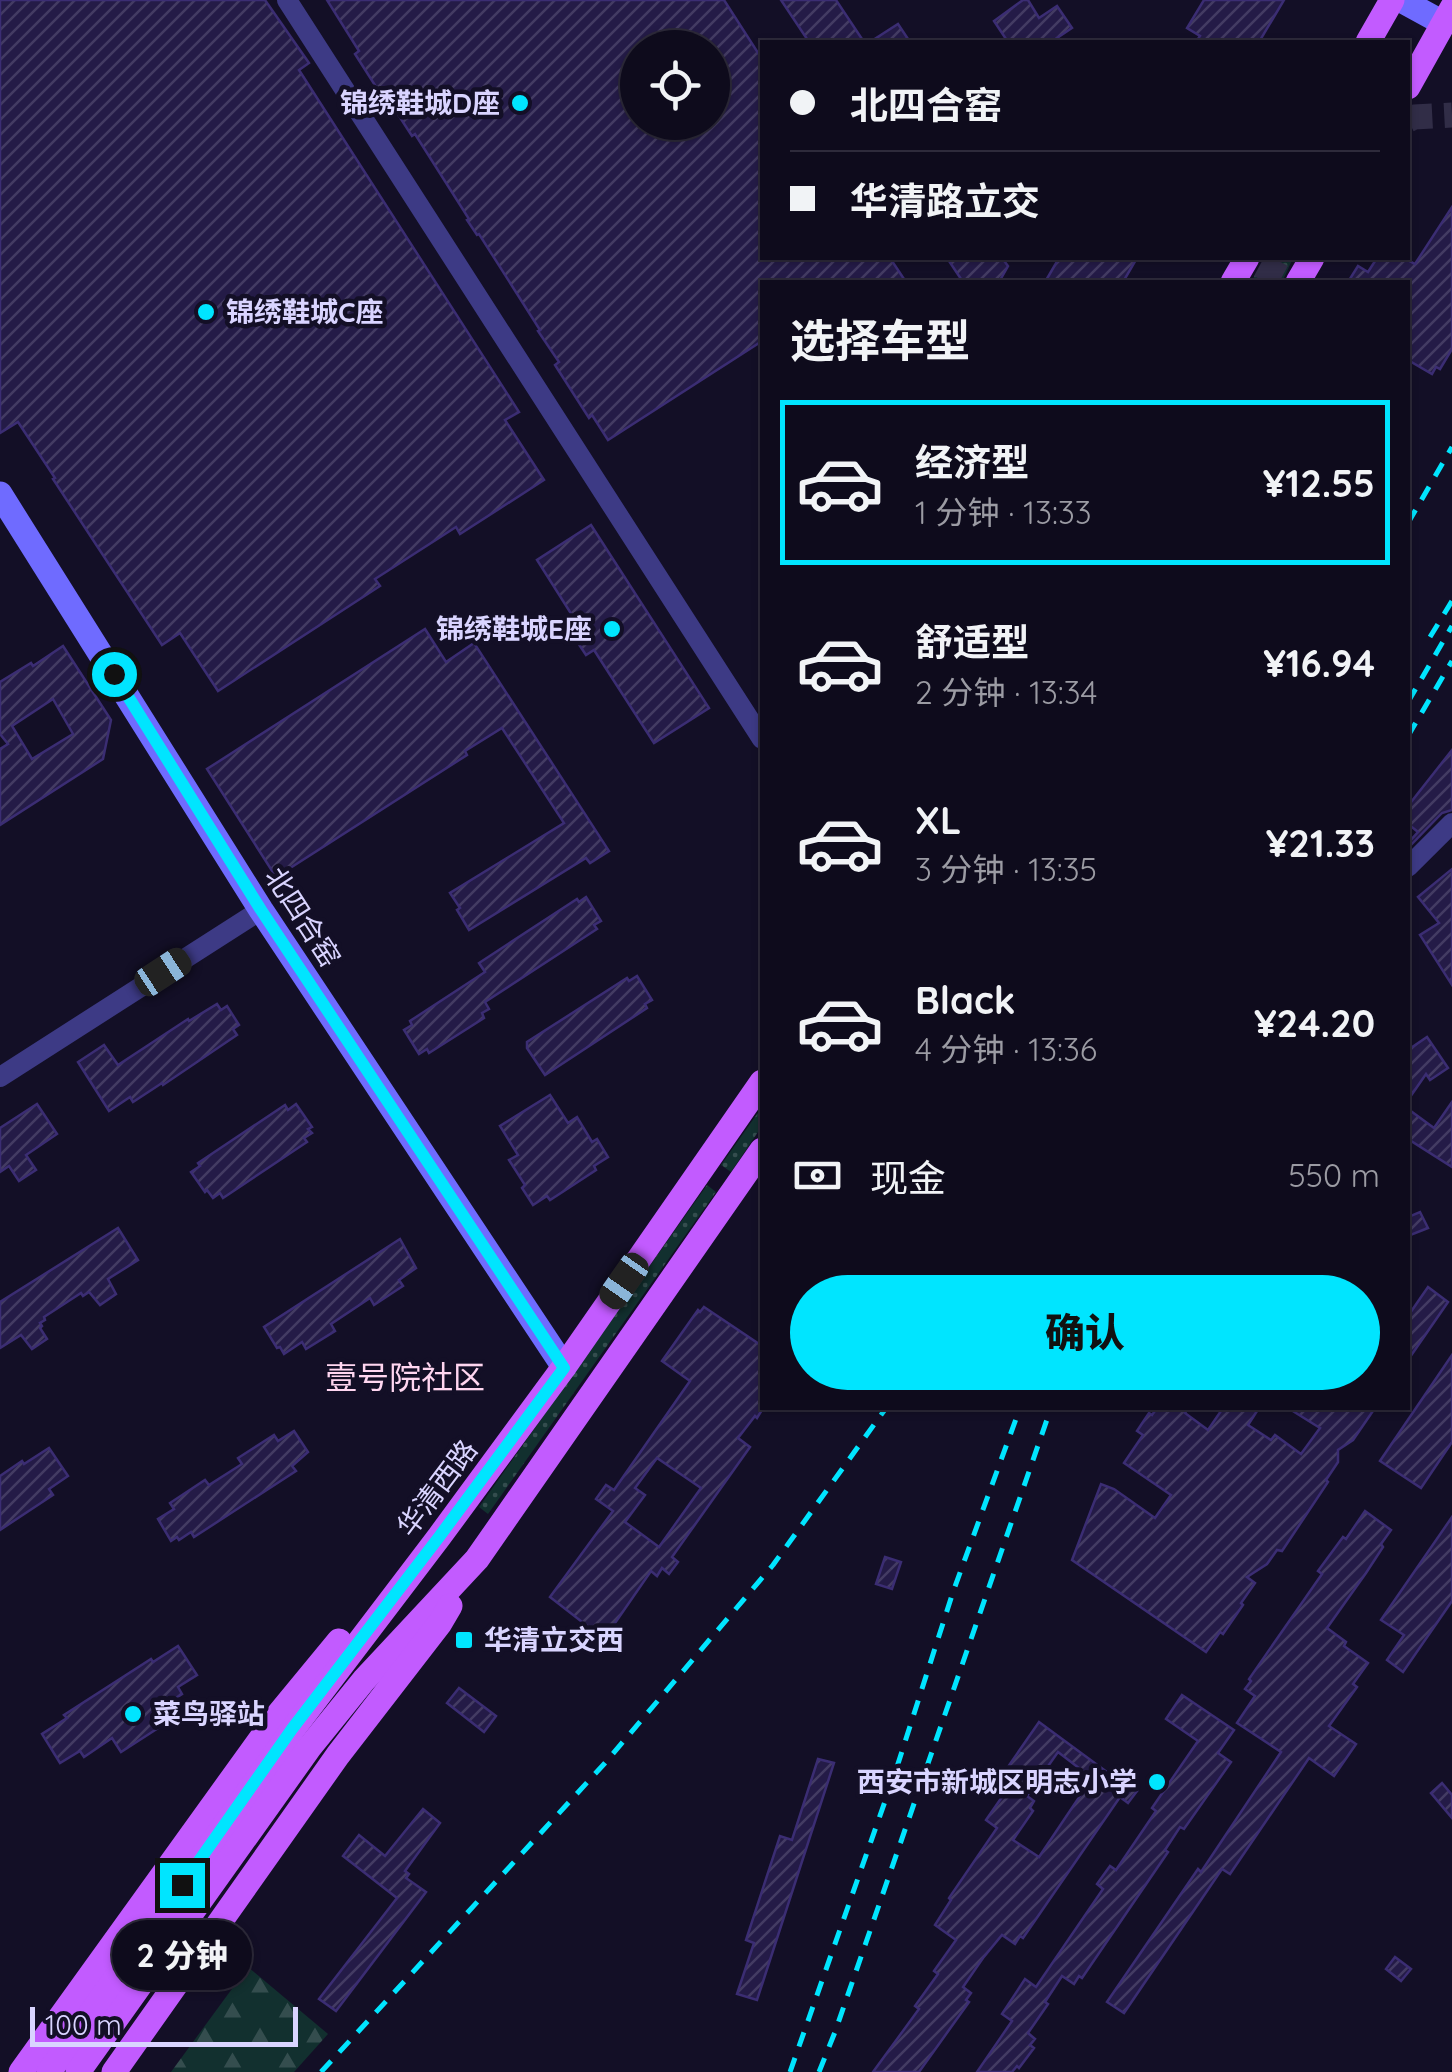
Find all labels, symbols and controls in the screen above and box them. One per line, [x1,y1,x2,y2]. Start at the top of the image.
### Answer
map controls [620,30,730,140]
button: locate [620,30,730,140]
text: 北四合窑 [850,81,1002,129]
place label: 锦绣鞋城D座 [340,85,500,120]
marker: 锦绣鞋城D座 [509,92,531,114]
text: 华清路立交 [850,177,1040,225]
place label: 锦绣鞋城C座 [226,294,384,329]
marker: 锦绣鞋城C座 [195,301,217,323]
text: 选择车型 [790,312,970,368]
icon: car [795,438,885,528]
text: 经济型 [915,438,1029,486]
text: ¥12.55 [1263,459,1375,507]
text: 1 分钟 · 13:33 [915,492,1091,532]
place label: 锦绣鞋城E座 [436,611,592,646]
marker: 锦绣鞋城E座 [601,618,623,640]
icon: car [795,618,885,708]
text: 舒适型 [915,618,1029,666]
text: ¥16.94 [1263,639,1375,687]
route start [92,652,137,697]
text: 2 分钟 · 13:34 [915,672,1097,712]
text: XL [915,796,961,844]
icon: car [795,798,885,888]
text: ¥21.33 [1266,819,1375,867]
text: 3 分钟 · 13:35 [915,849,1097,889]
street label: 北四合窑 [258,860,349,973]
car [130,943,196,1001]
text: Black [915,976,1015,1024]
icon: car [795,978,885,1068]
text: ¥24.20 [1254,999,1375,1047]
text: 4 分钟 · 13:36 [915,1029,1097,1069]
icon: cash [790,1148,845,1203]
text: 现金 [870,1154,946,1202]
text: 550 m [1288,1155,1380,1195]
car [595,1248,653,1314]
button: 确认 [790,1275,1380,1390]
district label: 壹号院社区 [325,1357,485,1397]
street label: 华清西路 [389,1432,484,1543]
place label: 华清立交西 [484,1622,624,1657]
marker: 华清立交西 [453,1629,475,1651]
place label: 菜鸟驿站 [153,1696,265,1731]
marker: 菜鸟驿站 [122,1703,144,1725]
place label: 西安市新城区明志小学 [857,1764,1137,1799]
marker: 西安市新城区明志小学 [1146,1771,1168,1793]
route end [160,1863,205,1908]
callout: 2 分钟 [112,1920,252,1990]
text: 2 分钟 [136,1935,228,1975]
scale bar [30,2002,298,2046]
text: 100 m [45,2007,122,2042]

